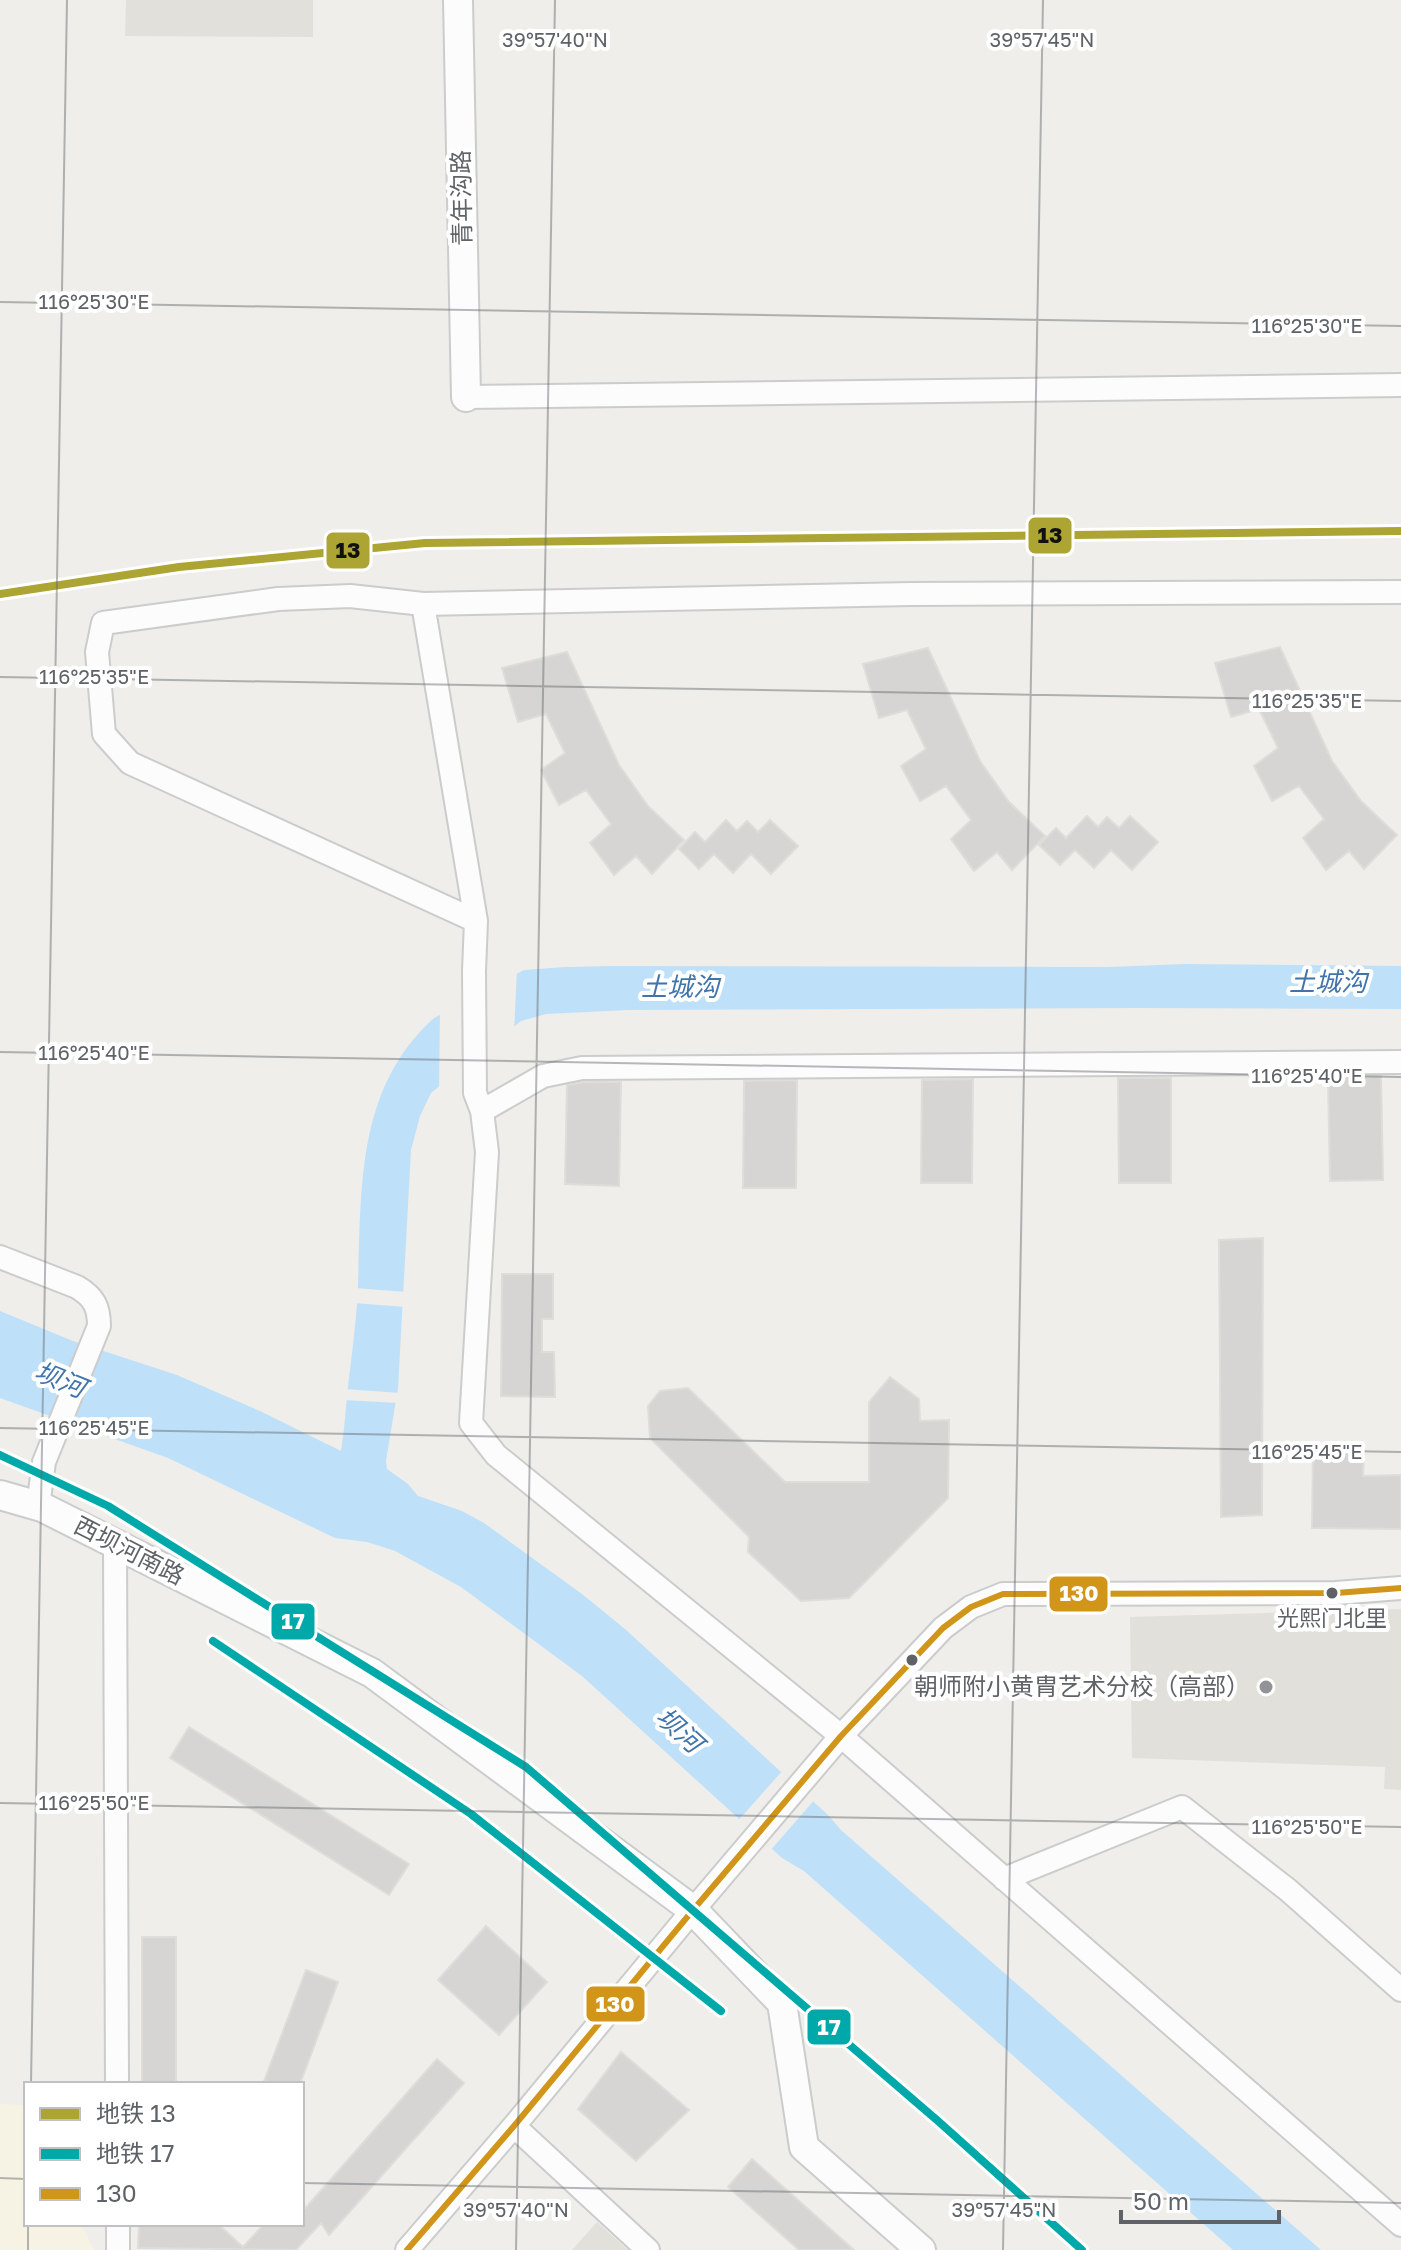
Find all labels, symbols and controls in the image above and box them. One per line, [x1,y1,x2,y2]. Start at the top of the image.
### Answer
text: 39°57'40"N [502,27,608,51]
text: 39°57'45"N [990,27,1095,51]
street label: 青年沟路 [445,150,476,246]
text: 116°25'30"E [39,289,150,313]
text: 116°25'30"E [1252,313,1363,337]
line badge: 13 [1027,516,1073,555]
text: 13 [1038,521,1062,548]
line badge: 13 [325,531,371,570]
text: 13 [336,536,360,563]
text: 116°25'35"E [39,664,149,688]
text: 116°25'35"E [1252,688,1362,712]
water label: 土城沟 [1289,966,1370,997]
water label: 土城沟 [641,971,722,1002]
text: 116°25'40"E [38,1040,150,1064]
text: 116°25'40"E [1251,1063,1363,1087]
water label: 坝河 [30,1355,95,1406]
text: 116°25'45"E [39,1415,149,1439]
text: 116°25'45"E [1252,1439,1362,1463]
street label: 西坝河南路 [70,1510,190,1590]
line badge: 130 [1048,1575,1109,1613]
text: 130 [1059,1579,1099,1606]
marker: 光熙门北里 [1324,1585,1340,1601]
line badge: 17 [270,1602,316,1641]
place label: 光熙门北里 [1277,1604,1387,1631]
text: 17 [281,1607,305,1634]
unlabelled marker [904,1652,920,1668]
place label: 朝师附小黄胄艺术分校（高部） [914,1671,1250,1700]
marker: 朝师附小黄胄艺术分校（高部） [1257,1678,1275,1696]
water label: 坝河 [650,1701,713,1762]
text: 116°25'50"E [39,1790,149,1814]
text: 116°25'50"E [1252,1814,1362,1838]
line badge: 130 [585,1985,646,2023]
text: 130 [595,1990,635,2017]
line badge: 17 [806,2008,852,2046]
text: 17 [817,2013,841,2040]
legend [24,2082,304,2226]
text: 地铁 13 [96,2098,176,2127]
text: 地铁 17 [96,2138,174,2167]
scale bar [1121,2174,1279,2224]
text: 130 [96,2178,137,2207]
text: 50 m [1133,2186,1189,2215]
text: 39°57'40"N [463,2197,569,2221]
text: 39°57'45"N [952,2197,1057,2221]

